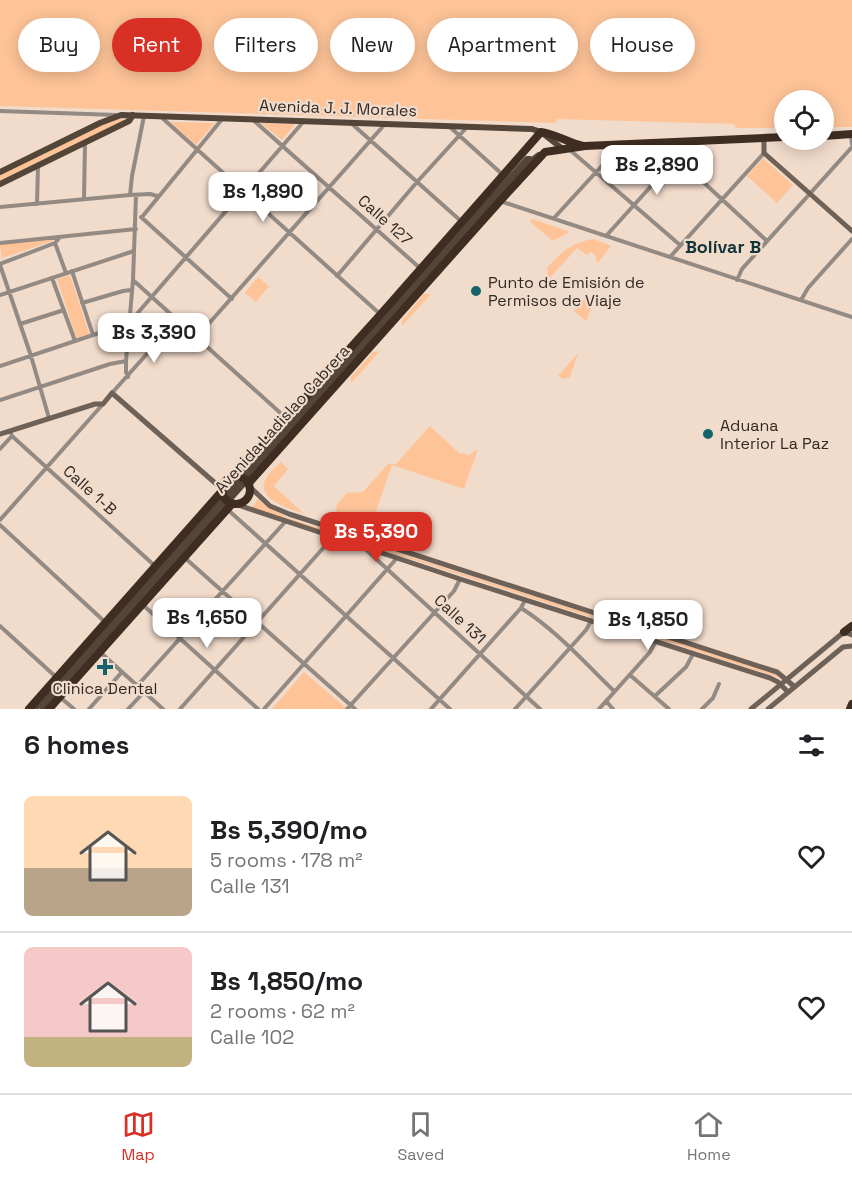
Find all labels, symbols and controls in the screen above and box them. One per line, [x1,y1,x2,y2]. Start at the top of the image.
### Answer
chip: Buy [18,18,100,72]
chip: Rent [112,18,202,72]
chip: Filters [214,18,318,72]
chip: New [330,18,415,72]
chip: Apartment [427,18,578,72]
chip: House [590,18,695,72]
map controls [774,90,834,150]
button: locate [774,90,834,150]
street label: Avenida J. J. Morales [259,95,417,121]
pin: Bs 2,890 [595,145,719,196]
text: Bs 2,890 [615,151,699,177]
pin: Bs 1,890 [201,172,325,223]
text: Bs 1,890 [222,178,304,204]
street label: Calle 127 [353,190,417,250]
district label: Bolívar B [685,235,761,258]
place label: Punto de Emisión de Permisos de Viaje [488,272,645,311]
marker: Punto de Emisión de Permisos de Viaje [469,284,483,298]
pin: Bs 3,390 [92,313,216,364]
text: Bs 3,390 [112,319,196,345]
street label: Avenida Ladislao Cabrera [210,341,354,497]
place label: Aduana Interior La Paz [720,415,829,454]
marker: Aduana Interior La Paz [701,427,715,441]
street label: Calle 1-B [59,460,121,520]
pin: Bs 5,390 [314,512,438,563]
text: Bs 5,390 [334,518,418,544]
street label: Calle 131 [430,590,490,648]
pin: Bs 1,650 [145,598,269,649]
pin: Bs 1,850 [586,600,710,651]
text: Bs 1,650 [167,604,247,630]
text: Bs 1,850 [608,606,688,632]
marker: Clinica Dental [96,658,114,676]
place label: Clinica Dental [53,678,157,699]
text: 6 homes [24,728,129,762]
icon: filters [795,729,828,762]
text: Bs 5,390/mo [210,813,368,847]
icon: home [72,820,144,892]
icon: heart [795,840,828,873]
text: 5 rooms · 178 m² [210,847,362,873]
text: Calle 131 [210,873,290,899]
text: Bs 1,850/mo [210,964,363,998]
icon: home [72,971,144,1043]
icon: heart [795,991,828,1024]
text: 2 rooms · 62 m² [210,998,355,1024]
text: Calle 102 [210,1024,294,1050]
tab: Map [121,1108,155,1165]
tab: Saved [398,1108,444,1165]
tab: Home [687,1108,731,1165]

